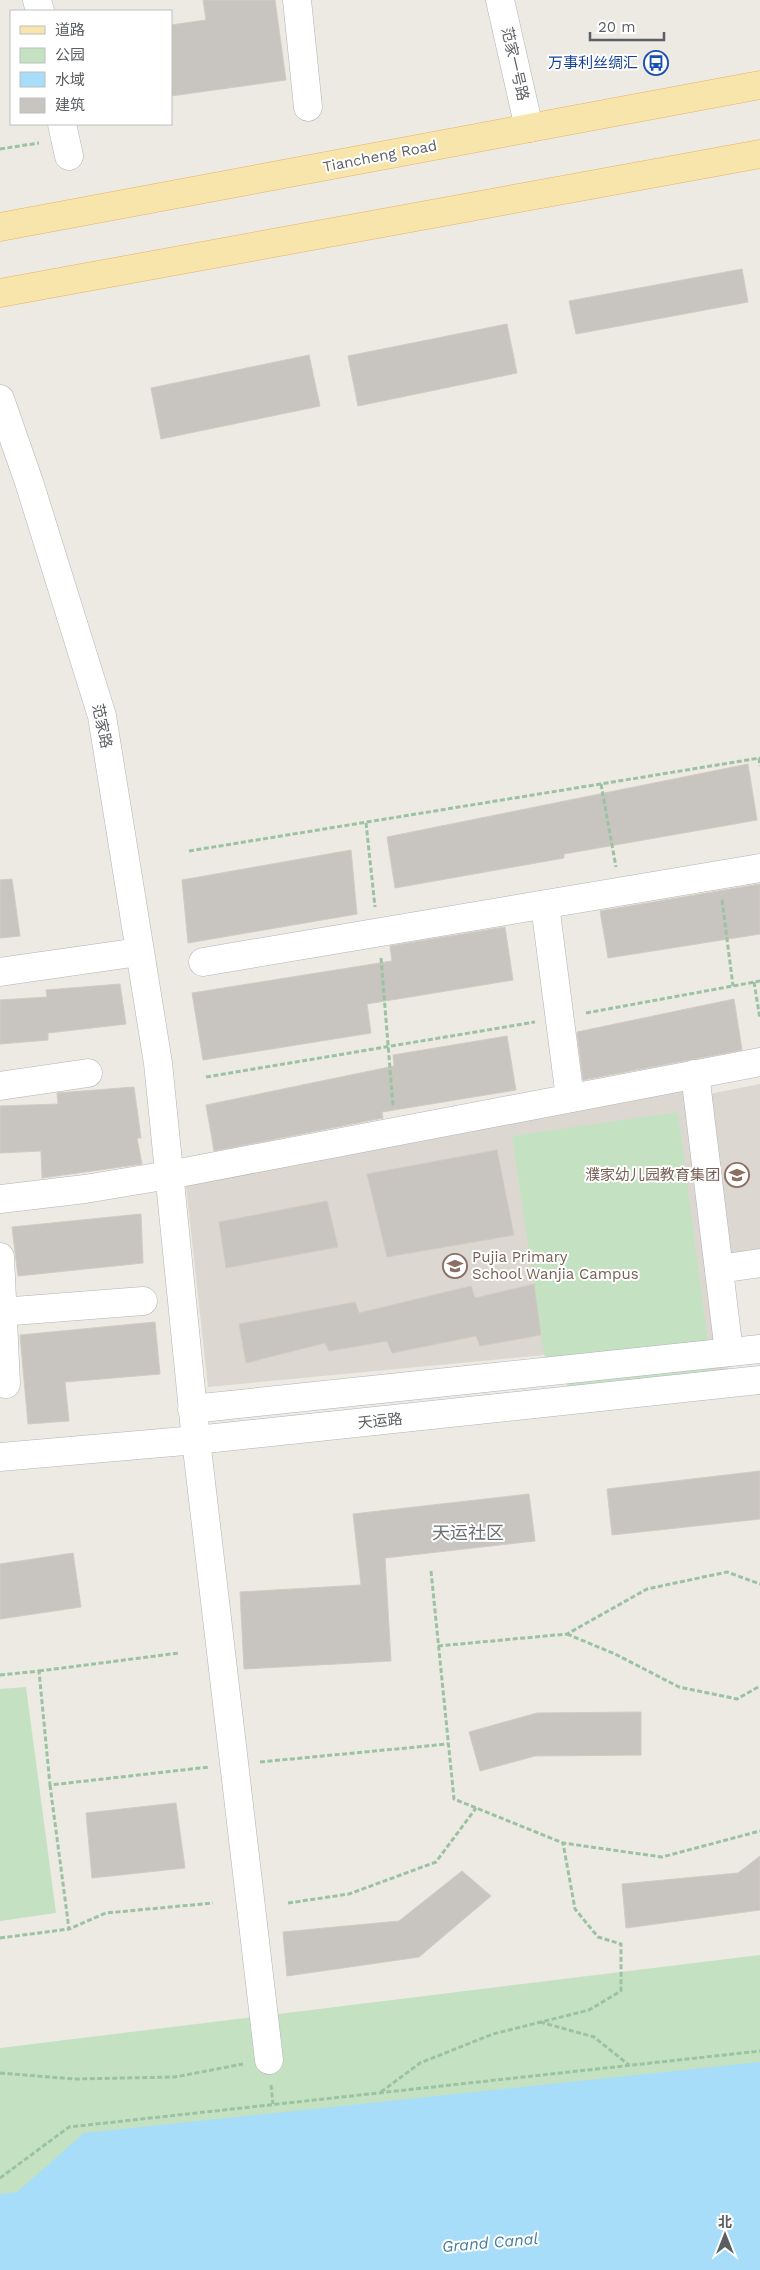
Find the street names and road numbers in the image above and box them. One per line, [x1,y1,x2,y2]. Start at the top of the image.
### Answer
street label: 范家一号路 [498,25,532,103]
street label: Tiancheng Road [321,136,439,176]
street label: 范家路 [89,702,115,750]
street label: 天运路 [357,1410,403,1432]

